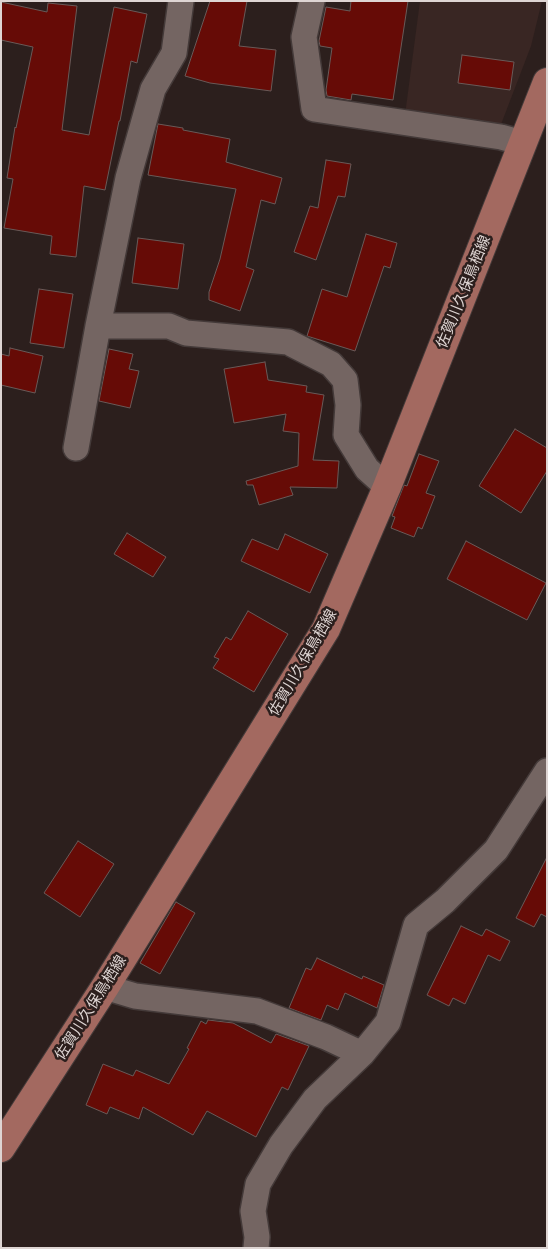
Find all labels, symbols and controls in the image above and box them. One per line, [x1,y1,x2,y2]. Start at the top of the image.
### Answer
street label: 佐賀川久保鳥栖線 [433,233,495,351]
street label: 佐賀川久保鳥栖線 [265,607,341,719]
street label: 佐賀川久保鳥栖線 [52,952,130,1064]

